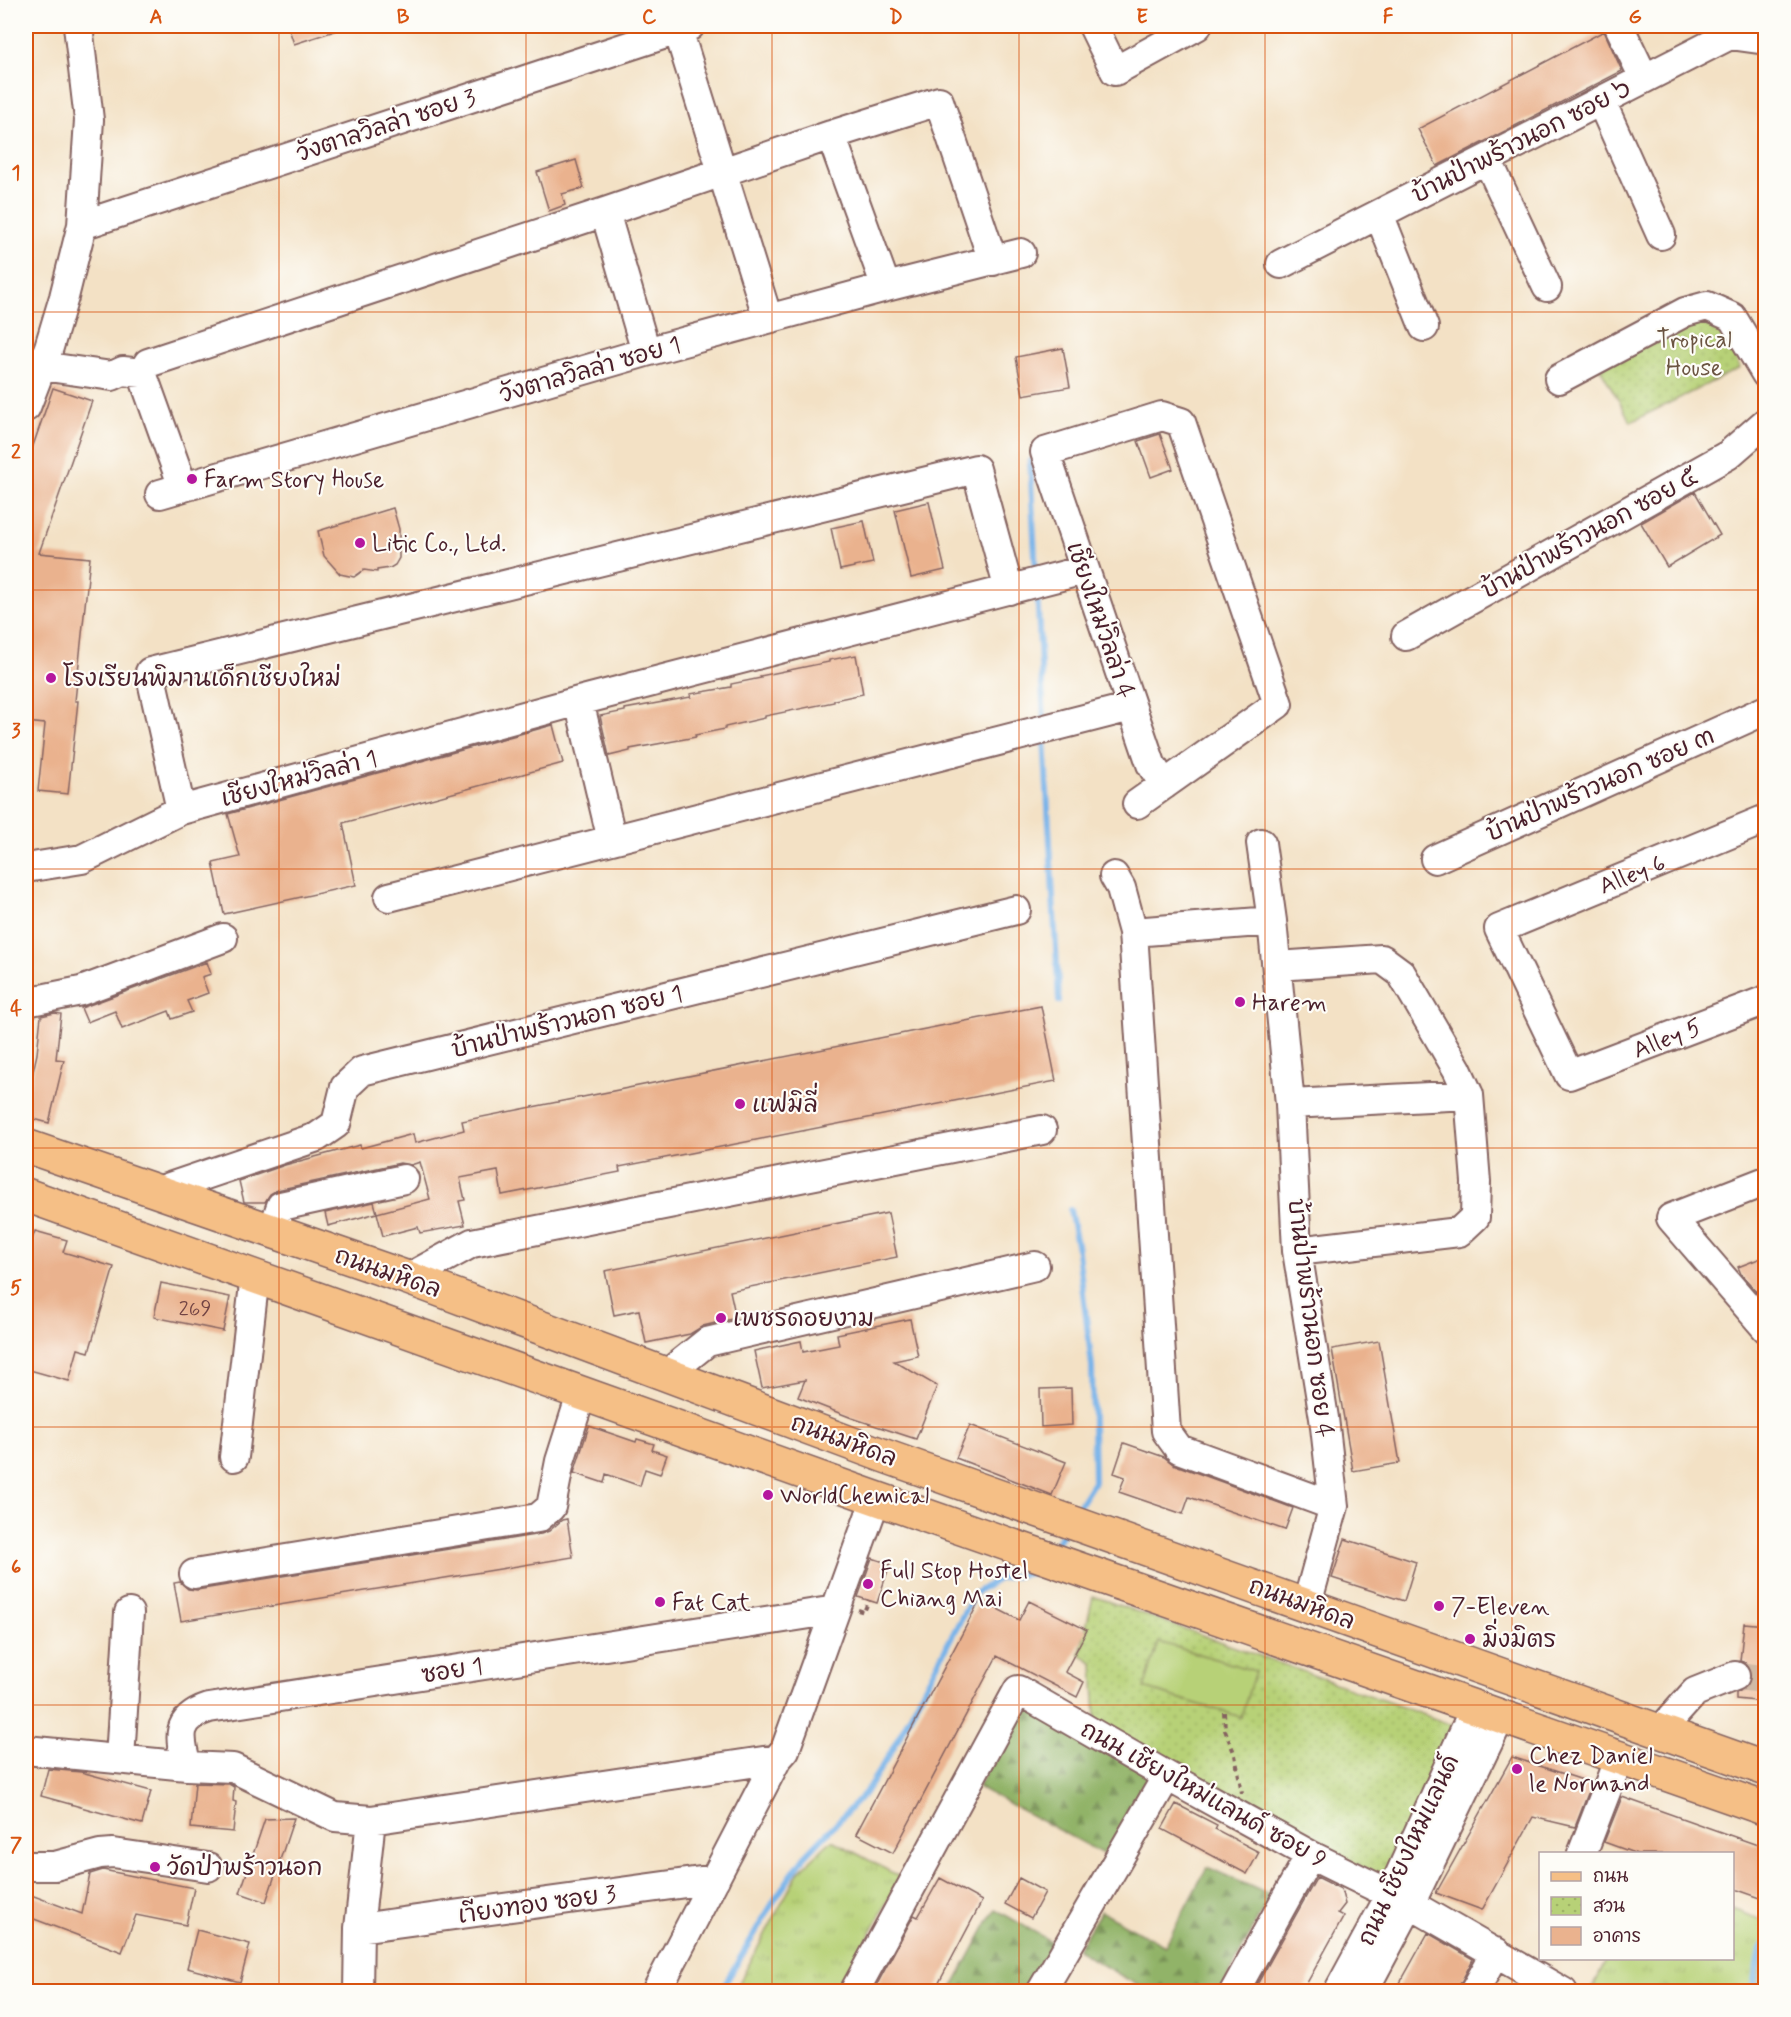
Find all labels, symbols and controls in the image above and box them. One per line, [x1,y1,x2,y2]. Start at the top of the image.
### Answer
text: A [149,4,163,31]
text: B [397,4,410,31]
text: C [642,4,657,31]
text: D [889,4,903,31]
text: E [1136,4,1148,31]
text: F [1383,4,1394,31]
text: G [1628,4,1642,31]
street label: บ้านป่าพร้าวนอก ซอย ๖ [1407,73,1636,211]
street label: วังตาลวิลล่า ซอย 3 [292,82,480,170]
text: 1 [12,160,20,187]
park label: Tropical House [1656,325,1732,384]
street label: วังตาลวิลล่า ซอย 1 [496,329,685,411]
text: 2 [11,439,21,466]
street label: บ้านป่าพร้าวนอก ซอย ๕ [1476,461,1704,607]
place label: Farm Story House [204,465,384,496]
marker: Farm Story House [185,472,199,486]
place label: Litic Co., Ltd. [372,529,506,560]
marker: Litic Co., Ltd. [353,536,367,550]
street label: เชียงใหม่วิลล่า 4 [1058,537,1143,703]
place label: โรงเรียนพิมานเด็กเชียงใหม่ [63,662,341,695]
marker: โรงเรียนพิมานเด็กเชียงใหม่ [44,671,58,685]
text: 3 [11,718,21,745]
street label: บ้านป่าพร้าวนอก ซอย ๓ [1481,720,1720,850]
street label: เชียงใหม่วิลล่า 1 [217,742,381,815]
street label: Alley 6 [1595,848,1670,903]
street label: บ้านป่าพร้าวนอก ซอย 1 [448,978,686,1066]
place label: Harem [1252,988,1327,1019]
marker: Harem [1233,995,1247,1009]
text: 4 [10,996,22,1023]
street label: Alley 5 [1629,1012,1706,1067]
place label: แฟมิลี่ [752,1082,818,1121]
marker: แฟมิลี่ [733,1097,747,1111]
street label: บ้านป่าพร้าวนอก ซอย 4 [1279,1197,1341,1439]
street label: ถนนมหิดล [330,1241,445,1306]
text: 5 [10,1275,22,1302]
house number: 269 [179,1295,211,1323]
place label: เพชรดอยงาม [733,1304,874,1335]
marker: เพชรดอยงาม [714,1311,728,1325]
street label: ถนนมหิดล [786,1408,901,1475]
place label: WorldChemical [780,1481,929,1512]
marker: WorldChemical [761,1488,775,1502]
text: 6 [11,1554,21,1581]
place label: Full Stop Hostel Chiang Mai [880,1556,1028,1615]
street label: ถนนมหิดล [1244,1571,1359,1638]
marker: Full Stop Hostel Chiang Mai [861,1577,875,1591]
place label: Fat Cat [672,1588,751,1619]
place label: 7-Eleven [1451,1592,1550,1623]
marker: Fat Cat [653,1595,667,1609]
marker: 7-Eleven [1432,1599,1446,1613]
place label: มิ่งมิตร [1482,1618,1556,1656]
marker: มิ่งมิตร [1463,1632,1477,1646]
street label: ซอย 1 [419,1651,485,1692]
street label: ถนน เชียงใหม่แลนด์ ซอย 9 [1075,1713,1333,1876]
place label: Chez Daniel le Normand [1529,1741,1653,1800]
street label: ถนน เชียงใหม่แลนด์ [1350,1749,1467,1951]
marker: Chez Daniel le Normand [1510,1762,1524,1776]
text: 7 [10,1832,22,1859]
place label: วัดป่าพร้าวนอก [167,1852,323,1884]
legend [1539,1852,1734,1960]
marker: วัดป่าพร้าวนอก [148,1860,162,1874]
text: ถนน [1593,1865,1628,1889]
street label: เาียงทอง ซอย 3 [456,1878,618,1932]
text: สวน [1593,1895,1625,1919]
text: อาคาร [1593,1925,1641,1949]

